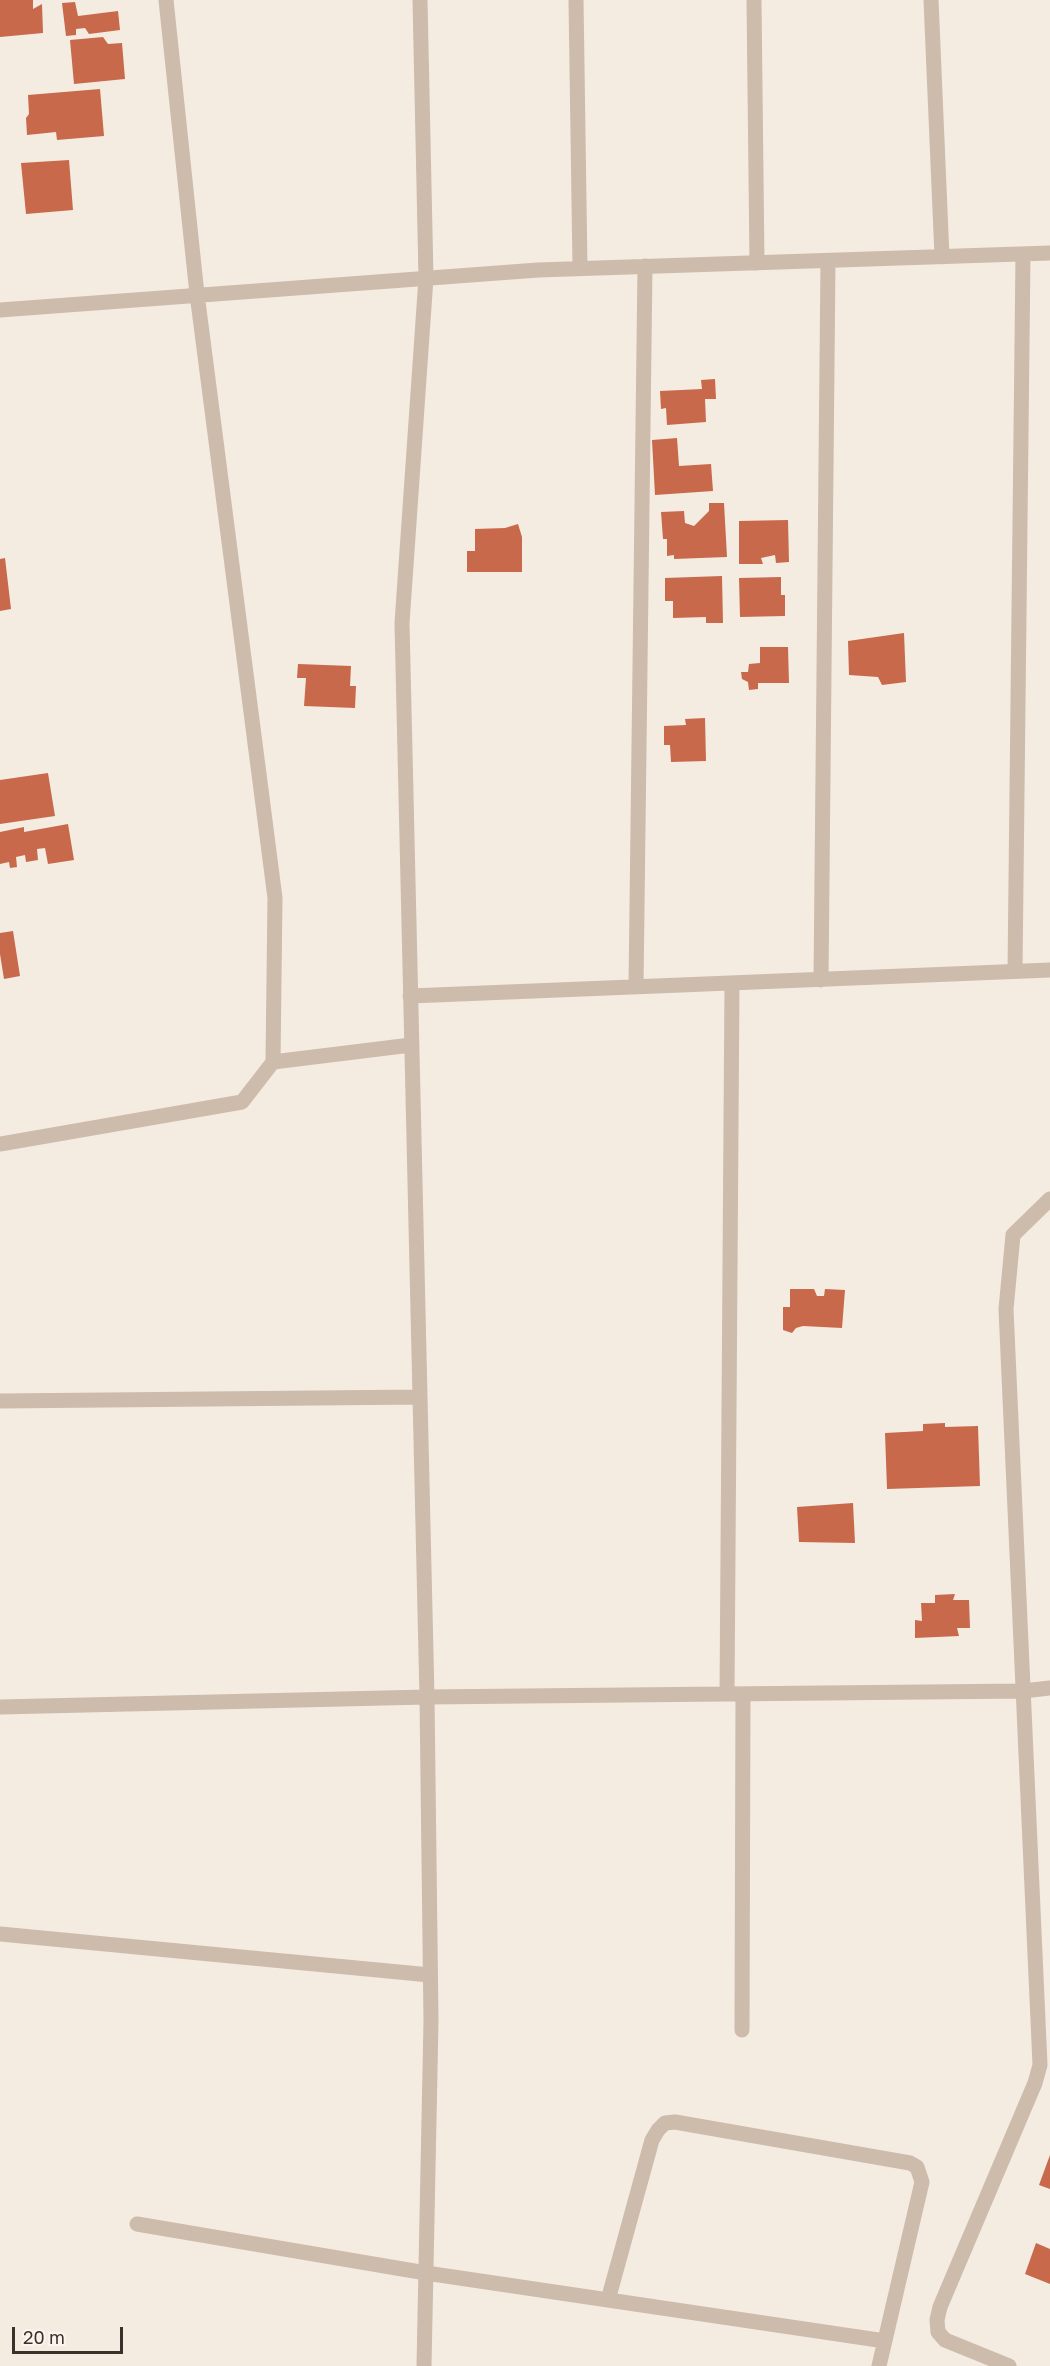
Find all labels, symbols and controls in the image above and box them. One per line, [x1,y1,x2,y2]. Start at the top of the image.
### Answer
scale bar [15,2315,126,2353]
text: 20 m [23,2326,65,2348]

